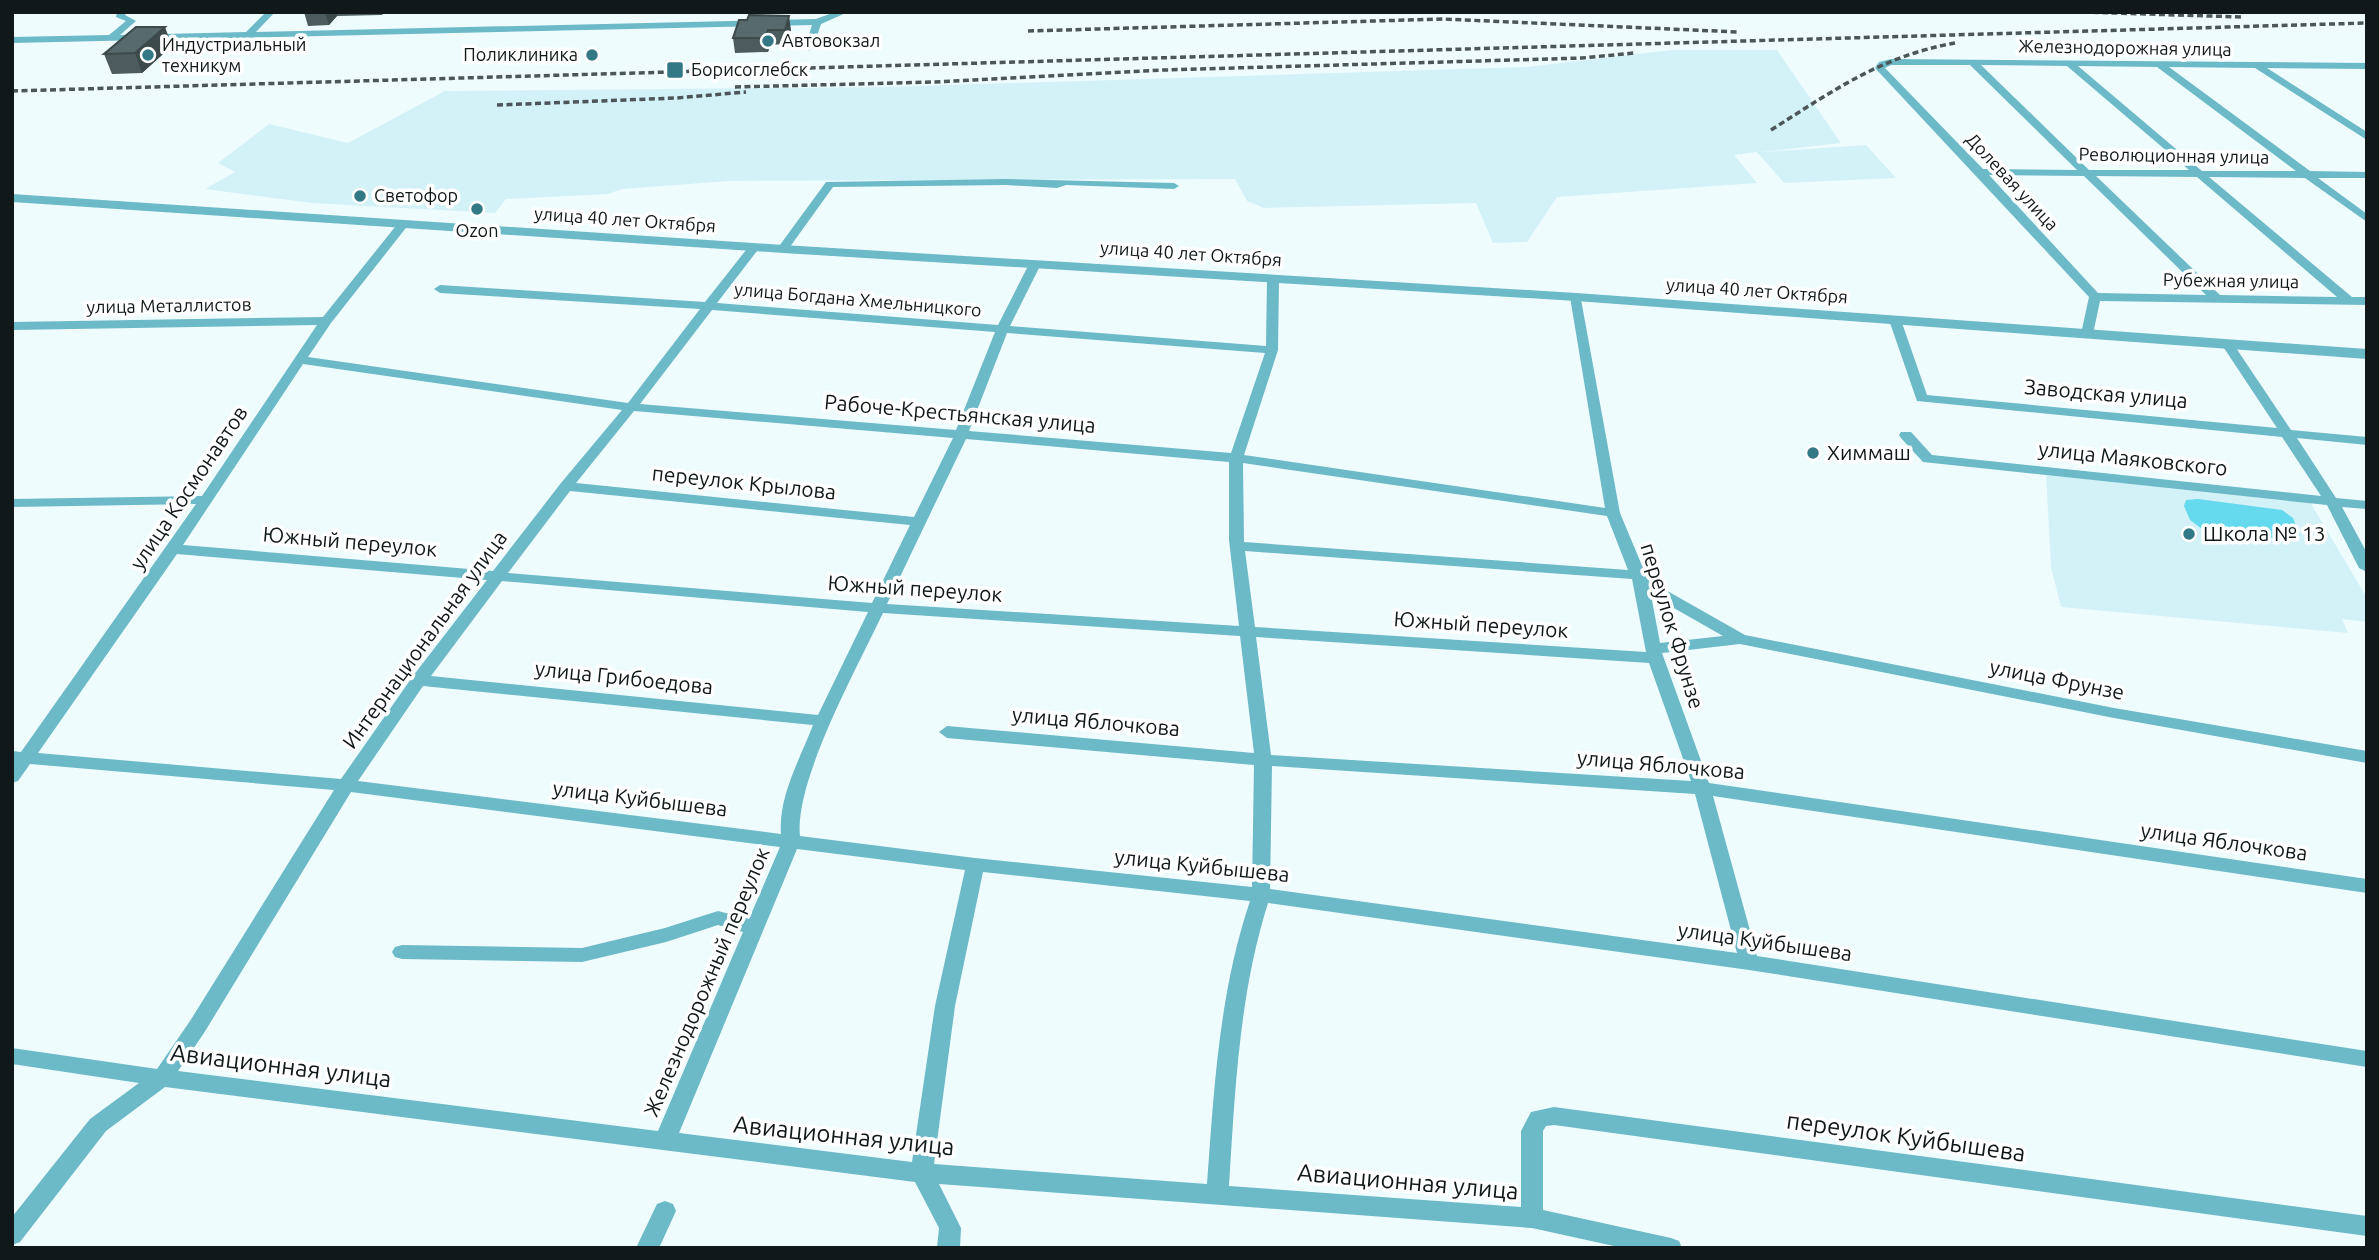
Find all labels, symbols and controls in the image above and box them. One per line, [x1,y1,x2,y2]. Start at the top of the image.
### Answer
place label: Автовокзал [782,30,880,50]
marker: Автовокзал [760,33,776,49]
place label: Индустриальный техникум [162,34,306,75]
street label: Железнодорожная улица [2018,35,2232,59]
place label: Поликлиника [463,44,578,64]
marker: Индустриальный техникум [140,47,156,63]
marker: Поликлиника [584,47,600,63]
place label: Борисоглебск [691,59,808,79]
marker: Борисоглебск [665,60,685,80]
street label: Долевая улица [1963,128,2063,234]
street label: Революционная улица [2079,143,2269,167]
place label: Светофор [374,185,458,205]
marker: Светофор [352,188,368,204]
marker: Ozon [469,201,485,217]
street label: улица 40 лет Октября [534,203,717,235]
place label: Ozon [456,220,498,240]
street label: улица 40 лет Октября [1100,237,1283,269]
street label: Рубежная улица [2163,269,2299,291]
street label: улица 40 лет Октября [1666,274,1849,306]
street label: улица Богдана Хмельницкого [734,278,983,320]
street label: улица Металлистов [86,294,252,316]
street label: Заводская улица [2024,374,2189,412]
street label: Рабоче-Крестьянская улица [823,389,1097,437]
street label: улица Космонавтов [124,401,252,574]
street label: улица Маяковского [2037,436,2229,480]
place label: Химмаш [1827,440,1911,464]
marker: Химмаш [1805,445,1821,461]
street label: переулок Крылова [651,460,837,504]
street label: Южный переулок [262,521,438,561]
place label: Школа № 13 [2203,521,2326,545]
street label: Интернациональная улица [337,526,511,753]
marker: Школа № 13 [2181,526,2197,542]
street label: переулок Фрунзе [1636,540,1710,711]
street label: Южный переулок [827,570,1003,606]
street label: Южный переулок [1393,606,1569,642]
street label: улица Фрунзе [1988,654,2127,704]
street label: улица Грибоедова [534,656,714,698]
street label: улица Яблочкова [1011,702,1181,740]
street label: улица Яблочкова [1576,745,1746,783]
street label: улица Куйбышева [551,775,729,821]
street label: улица Яблочкова [2139,817,2309,865]
street label: Железнодорожный переулок [638,843,774,1120]
street label: улица Куйбышева [1113,844,1291,886]
street label: улица Куйбышева [1676,917,1854,965]
street label: Авиационная улица [169,1039,393,1092]
street label: переулок Куйбышева [1785,1106,2027,1167]
street label: Авиационная улица [732,1110,956,1161]
street label: Авиационная улица [1296,1158,1520,1205]

